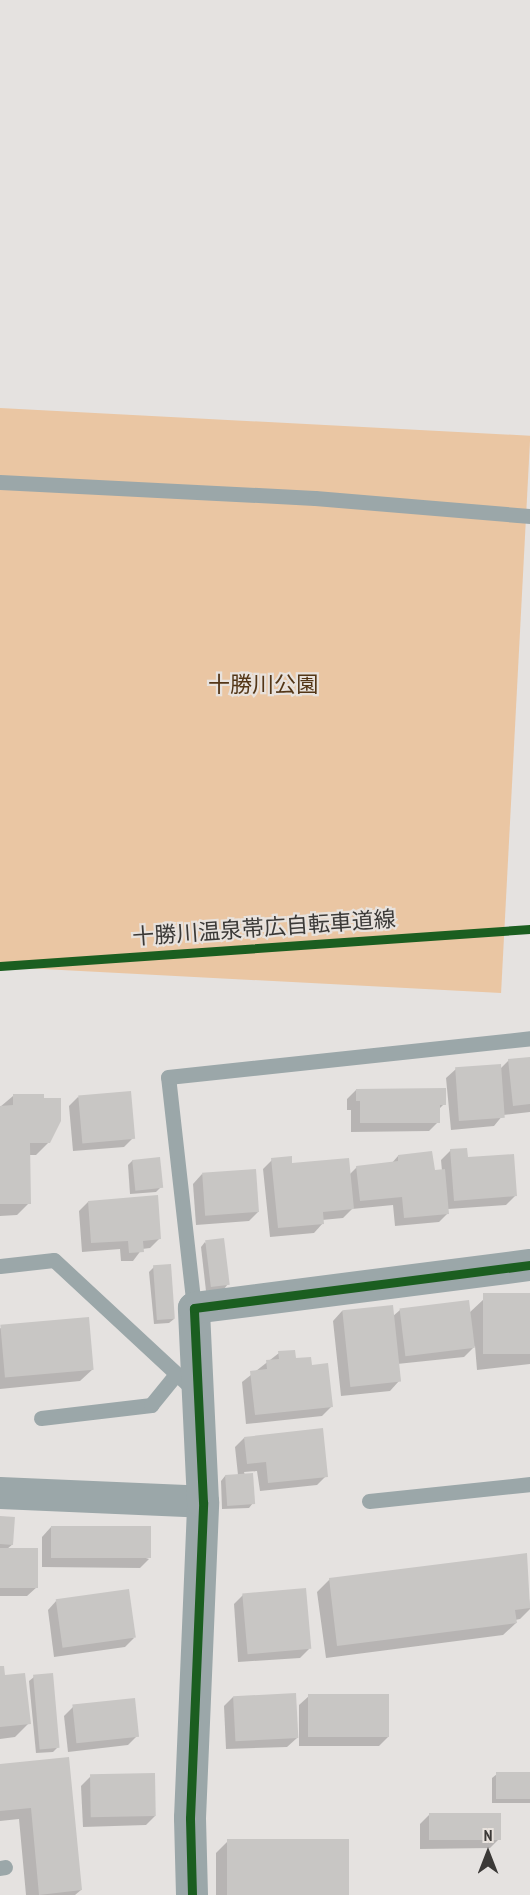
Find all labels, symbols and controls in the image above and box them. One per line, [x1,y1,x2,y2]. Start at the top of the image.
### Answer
park label: 十勝川公園 [208,672,318,698]
street label: 十勝川温泉帯広自転車道線 [131,906,397,950]
north arrow [458,1823,518,1883]
text: N [484,1825,492,1845]

